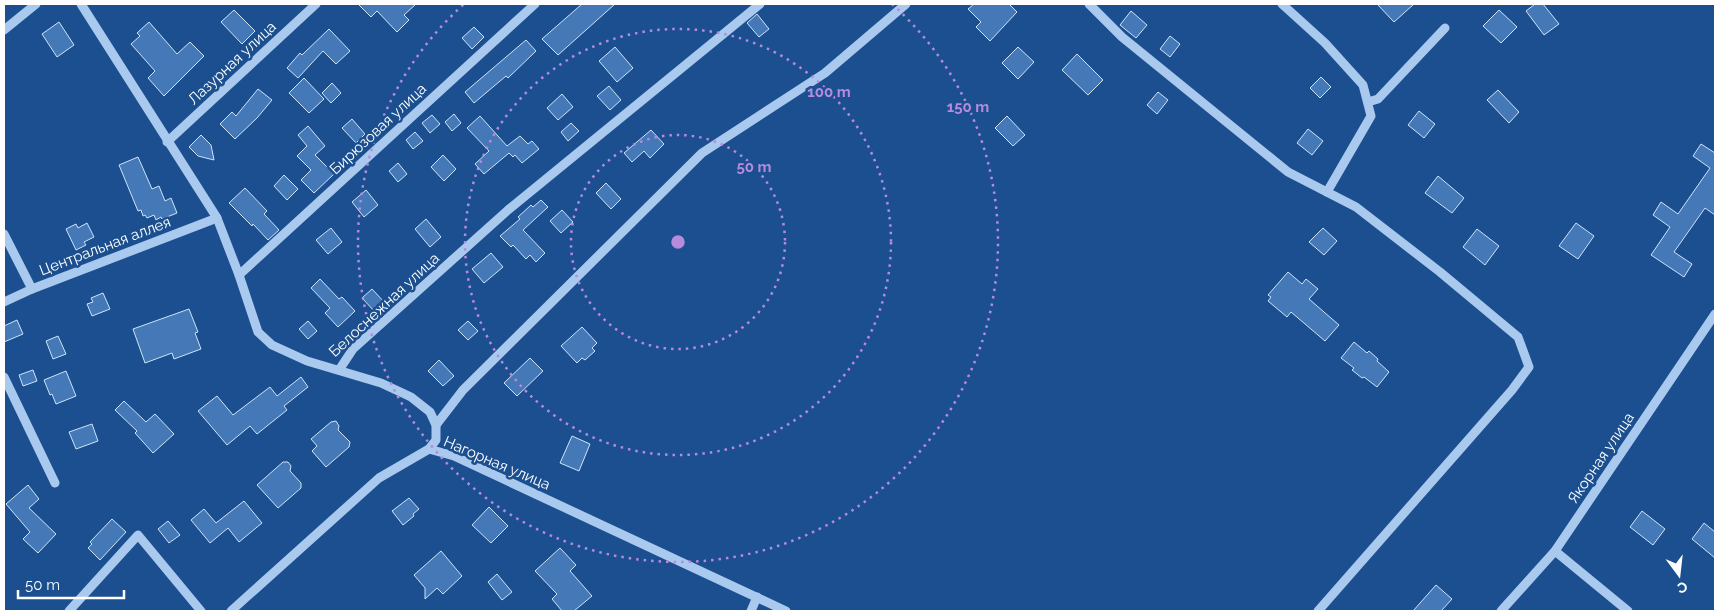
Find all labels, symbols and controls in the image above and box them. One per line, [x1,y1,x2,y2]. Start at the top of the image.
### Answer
street label: Лазурная улица [184,18,280,108]
street label: Бирюзовая улица [326,80,430,178]
text: 100 m [807,83,851,101]
text: 150 m [947,98,989,116]
text: 50 m [736,158,772,176]
street label: Центральная аллея [37,213,173,279]
centre of rings [669,233,687,251]
street label: Белоснежная улица [325,249,443,361]
street label: Якорная улица [1564,409,1638,507]
street label: Нагорная улица [441,432,553,494]
north arrow [1654,550,1704,600]
scale bar [18,568,124,600]
text: 50 m [25,576,60,594]
text: С [1675,579,1689,597]

